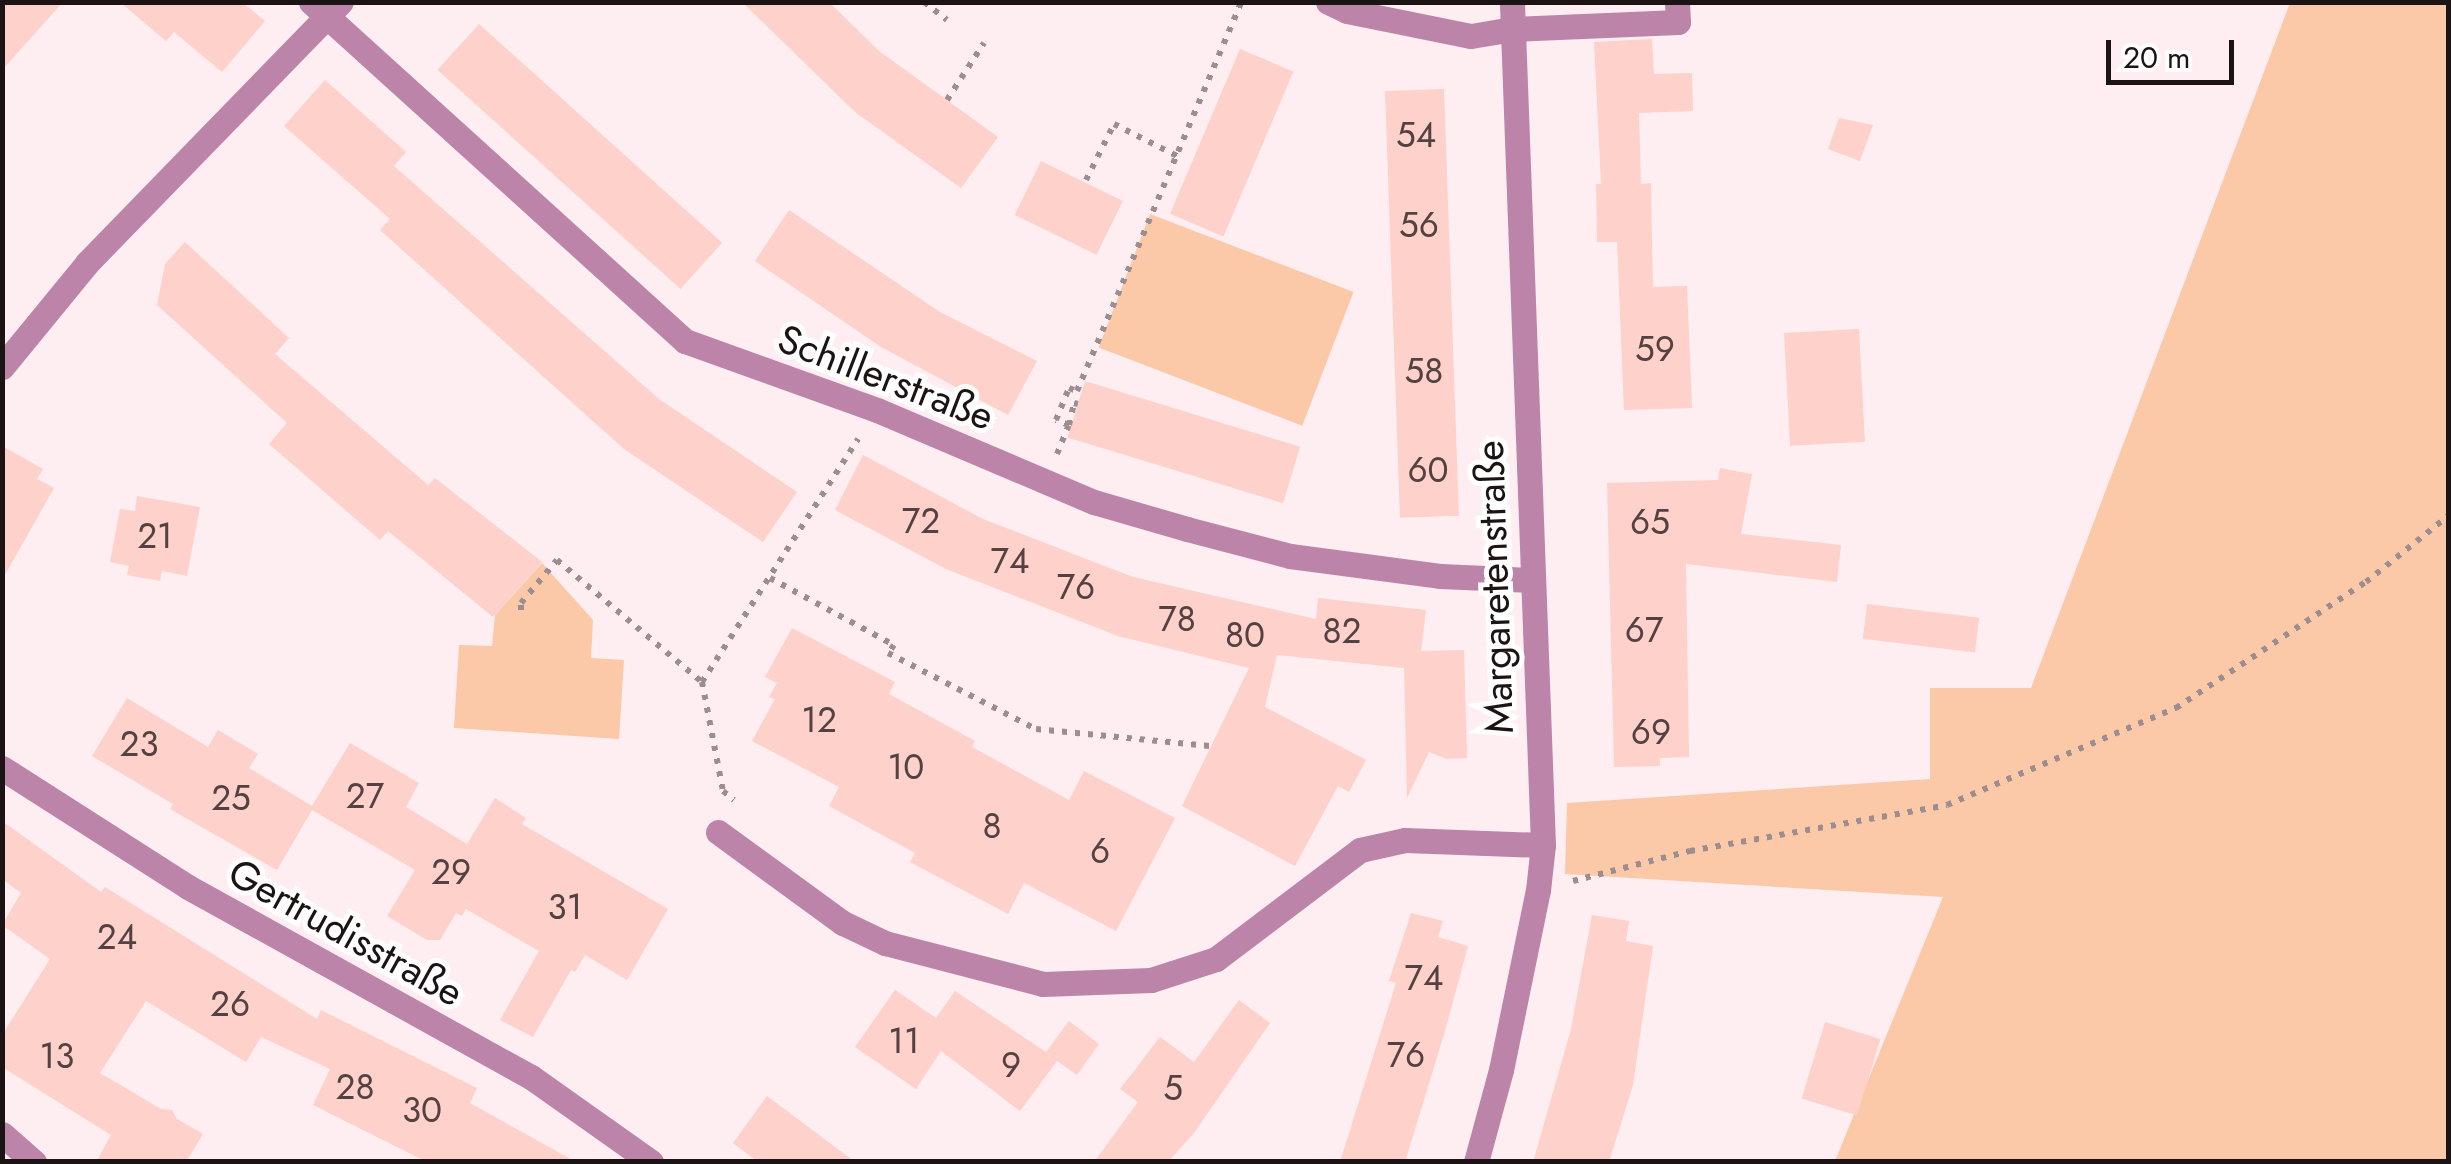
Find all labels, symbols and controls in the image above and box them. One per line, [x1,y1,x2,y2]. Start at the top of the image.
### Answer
scale bar [2111,20,2238,82]
text: 20 m [2123,36,2190,79]
house number: 54 [1396,114,1436,156]
house number: 56 [1399,204,1439,246]
street label: Schillerstraße [771,314,1001,440]
house number: 59 [1635,328,1675,370]
house number: 58 [1405,350,1443,392]
street label: Margaretenstraße [1465,439,1523,735]
house number: 60 [1407,449,1449,491]
house number: 72 [902,500,940,542]
house number: 65 [1630,501,1670,543]
house number: 21 [137,515,173,557]
house number: 74 [991,540,1029,582]
house number: 76 [1057,566,1095,608]
house number: 78 [1158,598,1196,640]
house number: 67 [1625,609,1663,651]
house number: 82 [1322,610,1362,652]
house number: 80 [1225,614,1265,656]
house number: 12 [801,699,837,741]
house number: 69 [1631,711,1671,753]
house number: 23 [119,723,159,765]
house number: 10 [888,746,924,788]
house number: 27 [346,775,384,817]
house number: 25 [211,777,251,819]
house number: 8 [982,805,1002,847]
house number: 6 [1090,830,1110,872]
street label: Gertrudisstraße [220,848,472,1016]
house number: 29 [431,851,471,893]
house number: 31 [548,886,582,928]
house number: 24 [97,916,137,958]
house number: 74 [1405,957,1443,999]
house number: 26 [210,983,250,1025]
house number: 11 [888,1020,920,1062]
house number: 76 [1387,1034,1425,1076]
house number: 13 [40,1035,74,1077]
house number: 9 [1001,1044,1021,1086]
house number: 28 [335,1066,375,1108]
house number: 5 [1163,1067,1183,1109]
house number: 30 [402,1089,442,1131]

